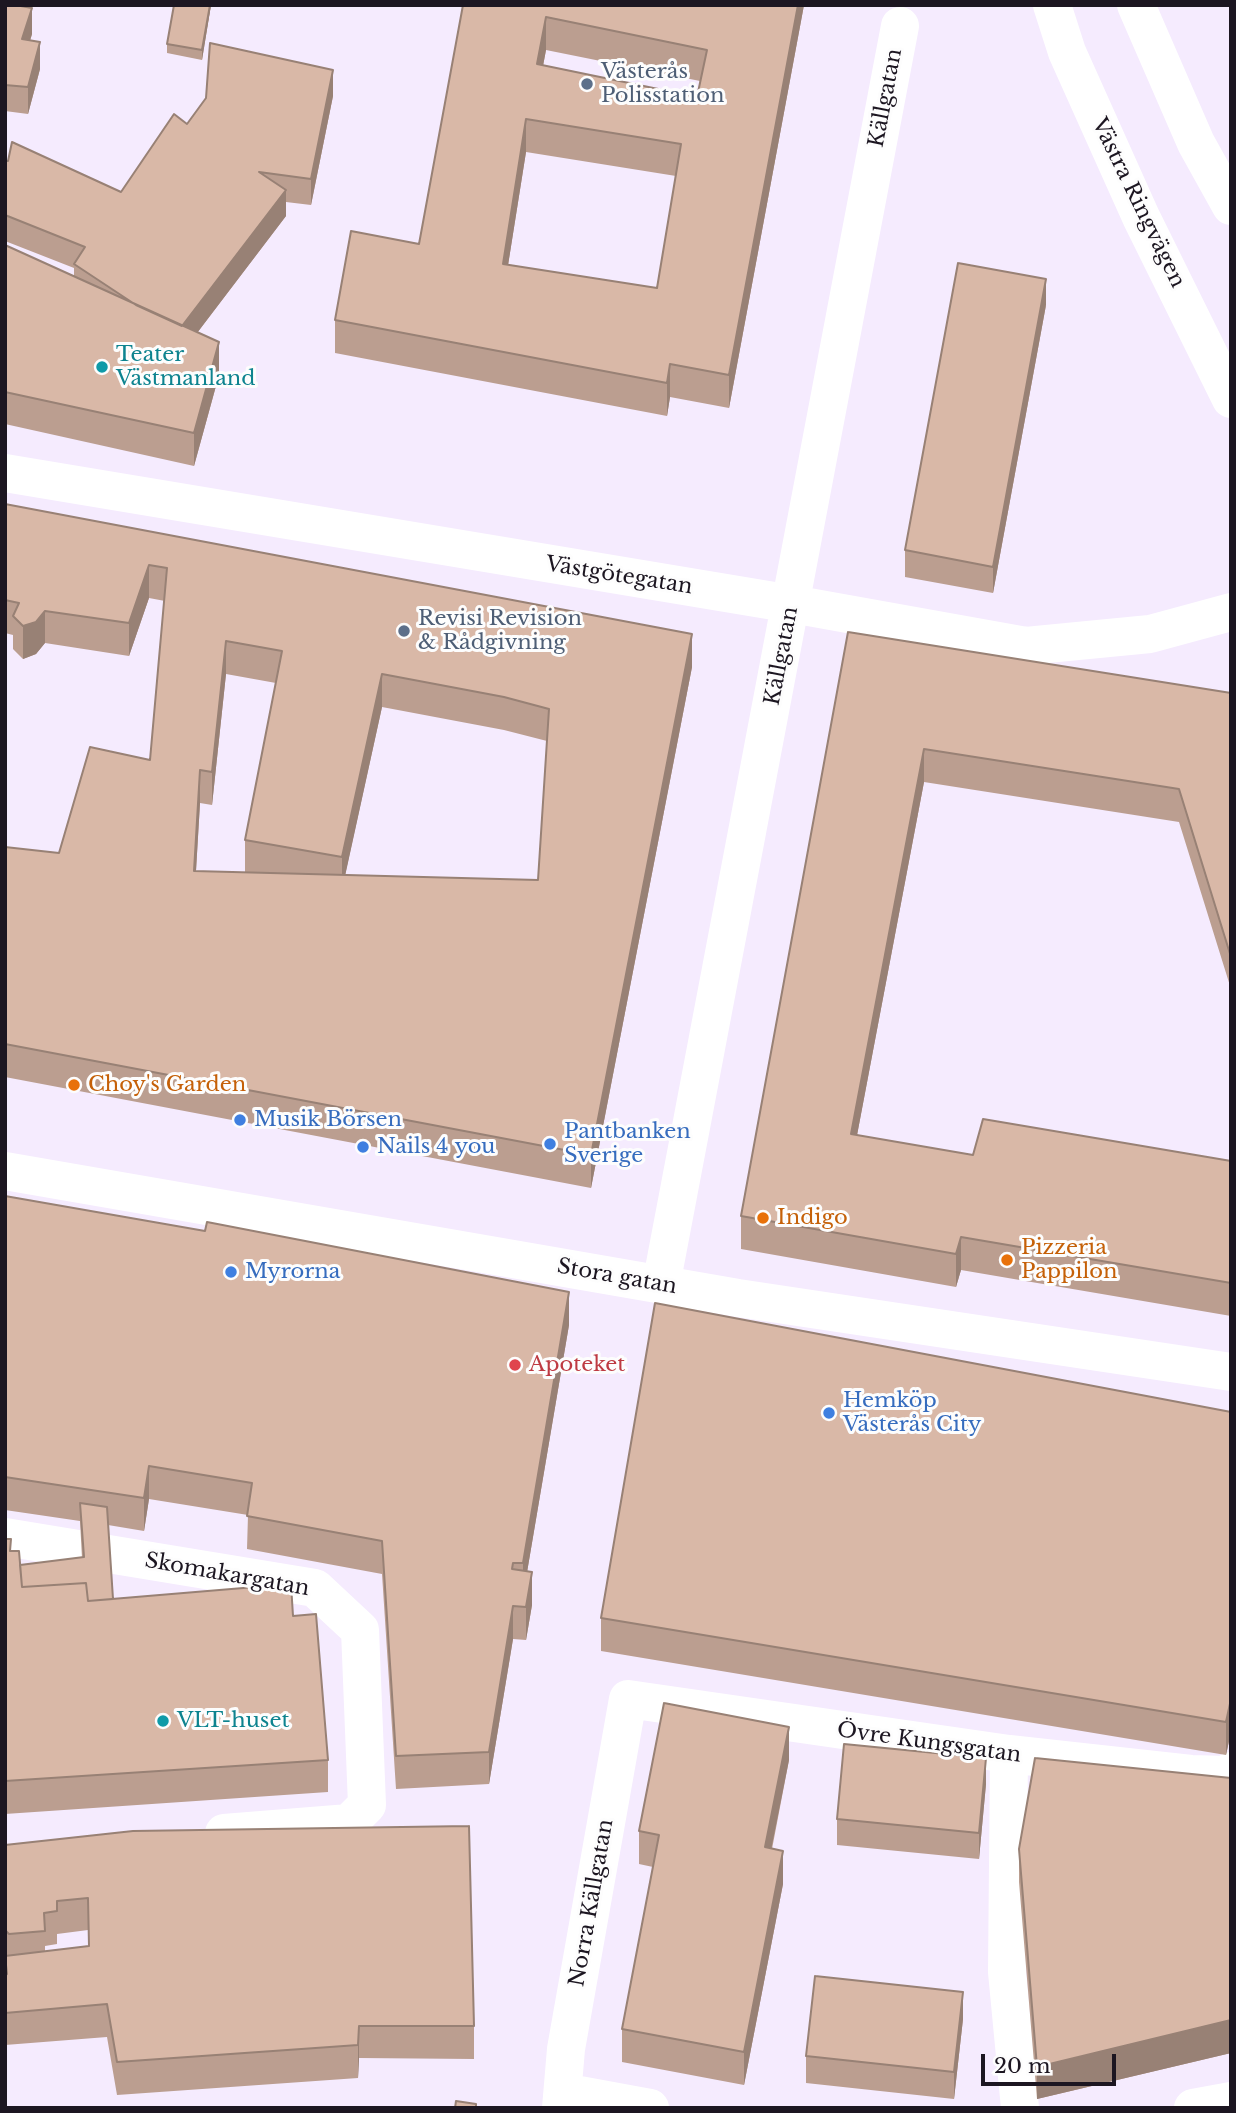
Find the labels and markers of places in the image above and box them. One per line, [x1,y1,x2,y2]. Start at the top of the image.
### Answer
place label: Västerås Polisstation [601,59,724,109]
marker: Västerås Polisstation [579,76,595,92]
place label: Teater Västmanland [116,342,255,392]
marker: Teater Västmanland [94,359,110,375]
place label: Revisi Revision & Rådgivning [418,606,582,656]
marker: Revisi Revision & Rådgivning [396,623,412,639]
place label: Choy's Garden [88,1072,246,1098]
marker: Choy's Garden [66,1077,82,1093]
place label: Musik Börsen [254,1107,402,1133]
marker: Musik Börsen [232,1112,248,1128]
place label: Pantbanken Sverige [564,1119,691,1169]
place label: Nails 4 you [377,1134,495,1160]
marker: Pantbanken Sverige [542,1136,558,1152]
marker: Nails 4 you [355,1139,371,1155]
place label: Indigo [777,1205,848,1231]
marker: Indigo [755,1210,771,1226]
place label: Pizzeria Pappilon [1021,1235,1118,1285]
marker: Pizzeria Pappilon [999,1252,1015,1268]
place label: Myrorna [245,1259,340,1285]
marker: Myrorna [223,1264,239,1280]
place label: Apoteket [529,1352,625,1378]
marker: Apoteket [507,1357,523,1373]
place label: Hemköp Västerås City [843,1388,981,1438]
marker: Hemköp Västerås City [821,1405,837,1421]
place label: VLT-huset [177,1708,289,1734]
marker: VLT-huset [155,1713,171,1729]

